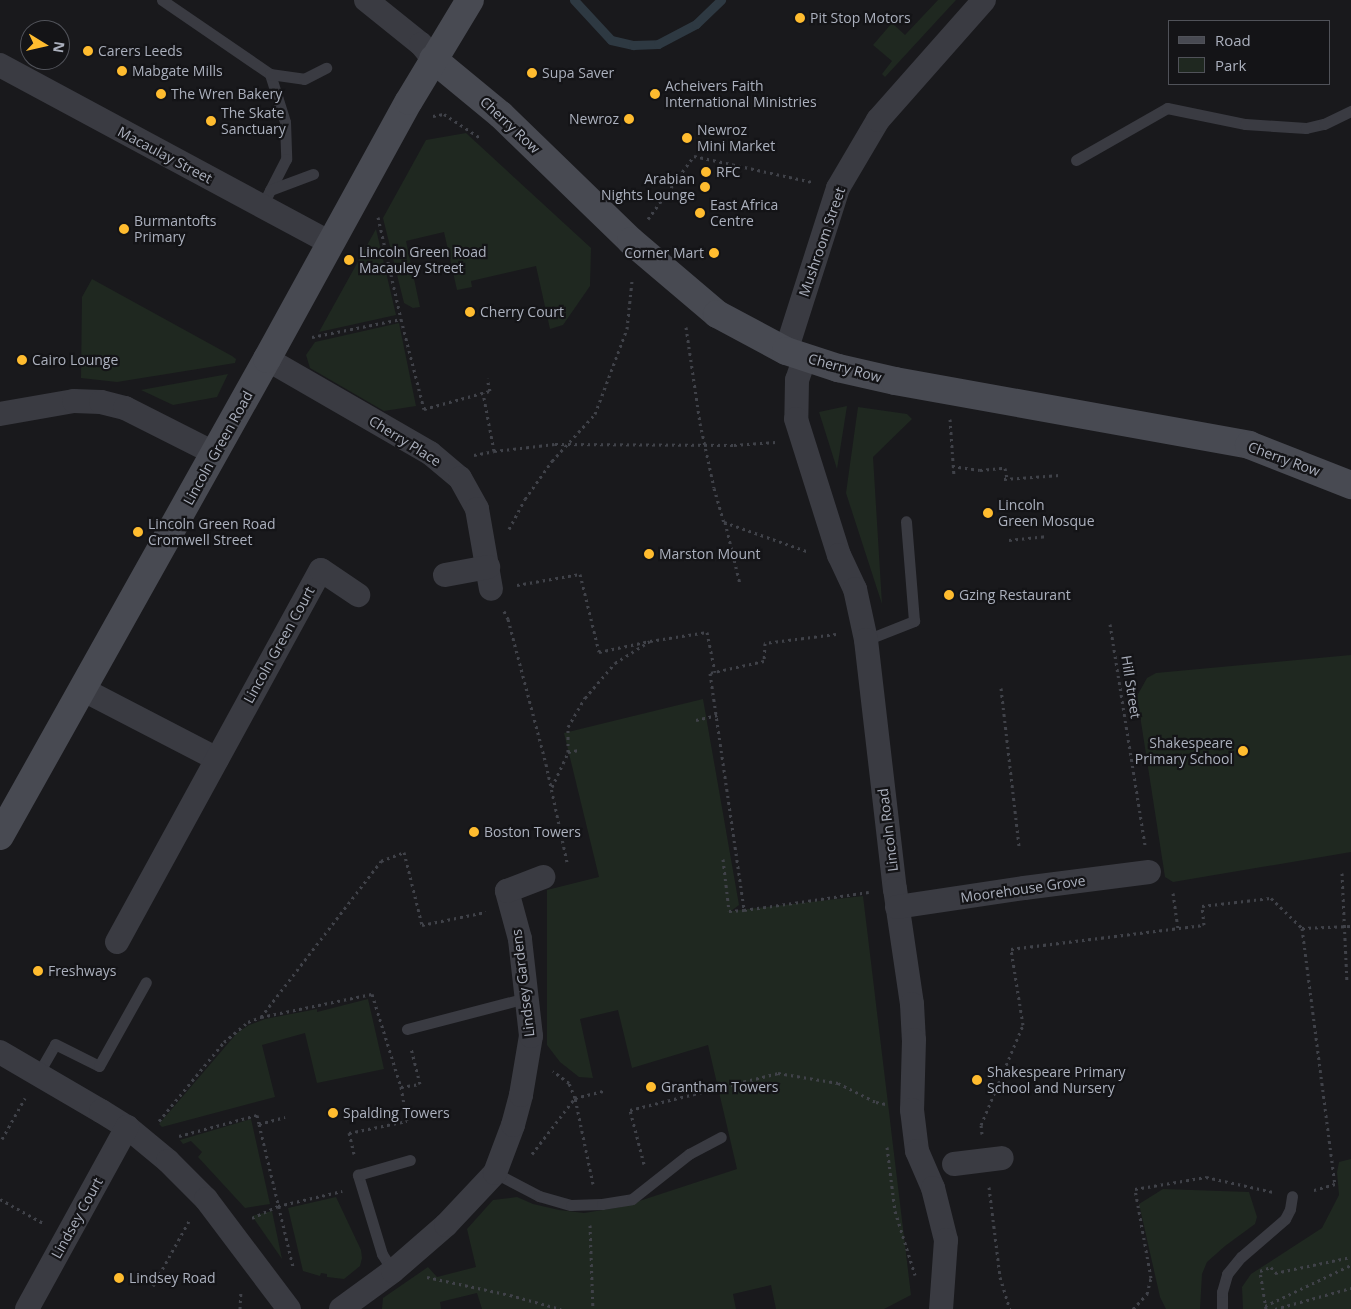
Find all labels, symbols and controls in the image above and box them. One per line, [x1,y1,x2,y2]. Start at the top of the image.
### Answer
place label: Pit Stop Motors [810,10,911,26]
marker: Pit Stop Motors [794,12,806,24]
north arrow [20,20,70,70]
legend [1168,20,1331,85]
text: Road [1215,30,1251,50]
text: N [49,40,70,54]
place label: Carers Leeds [98,43,182,59]
marker: Carers Leeds [82,45,94,57]
text: Park [1215,55,1246,75]
place label: Mabgate Mills [132,63,223,79]
marker: Mabgate Mills [116,65,128,77]
place label: Supa Saver [542,65,614,81]
marker: Supa Saver [526,67,538,79]
place label: Acheivers Faith International Ministries [665,78,817,110]
place label: The Wren Bakery [171,86,282,102]
marker: The Wren Bakery [155,88,167,100]
marker: Acheivers Faith International Ministries [649,88,661,100]
street label: Cherry Row [477,93,543,157]
place label: The Skate Sanctuary [221,105,286,138]
place label: Newroz [569,111,619,127]
marker: Newroz [623,113,635,125]
marker: The Skate Sanctuary [205,115,217,127]
place label: Newroz Mini Market [697,122,775,154]
street label: Macaulay Street [115,123,215,187]
marker: Newroz Mini Market [681,132,693,144]
place label: RFC [716,164,741,180]
marker: RFC [700,166,712,178]
place label: Arabian Nights Lounge [601,171,695,203]
marker: Arabian Nights Lounge [699,181,711,193]
street label: Mushroom Street [795,185,849,299]
place label: East Africa Centre [710,197,778,230]
marker: East Africa Centre [694,207,706,219]
place label: Burmantofts Primary [134,213,216,246]
marker: Burmantofts Primary [118,223,130,235]
place label: Lincoln Green Road Macauley Street [359,244,487,276]
place label: Corner Mart [624,245,704,261]
marker: Corner Mart [708,247,720,259]
marker: Lincoln Green Road Macauley Street [343,254,355,266]
place label: Cherry Court [480,304,564,320]
marker: Cherry Court [464,306,476,318]
street label: Cherry Row [806,350,884,386]
place label: Cairo Lounge [32,352,118,368]
marker: Cairo Lounge [16,354,28,366]
street label: Lincoln Green Road [180,388,256,508]
street label: Cherry Place [366,412,444,470]
street label: Cherry Row [1246,438,1322,480]
place label: Lincoln Green Mosque [998,497,1095,530]
marker: Lincoln Green Mosque [982,507,994,519]
place label: Lincoln Green Road Cromwell Street [148,516,276,548]
marker: Lincoln Green Road Cromwell Street [132,526,144,538]
place label: Marston Mount [659,546,761,562]
marker: Marston Mount [643,548,655,560]
street label: Lincoln Green Court [240,584,318,706]
place label: Gzing Restaurant [959,587,1071,603]
marker: Gzing Restaurant [943,589,955,601]
street label: Hill Street [1118,654,1144,720]
place label: Shakespeare Primary School [1135,735,1233,768]
marker: Shakespeare Primary School [1237,745,1249,757]
street label: Lincoln Road [875,787,901,873]
place label: Boston Towers [484,824,581,840]
marker: Boston Towers [468,826,480,838]
street label: Moorehouse Grove [959,872,1087,906]
street label: Lindsey Gardens [508,928,538,1038]
place label: Freshways [48,963,116,979]
marker: Freshways [32,965,44,977]
place label: Shakespeare Primary School and Nursery [987,1064,1126,1096]
marker: Shakespeare Primary School and Nursery [971,1074,983,1086]
place label: Grantham Towers [661,1079,778,1095]
marker: Grantham Towers [645,1081,657,1093]
place label: Spalding Towers [343,1105,450,1121]
marker: Spalding Towers [327,1107,339,1119]
street label: Lindsey Court [48,1175,106,1261]
place label: Lindsey Road [129,1270,216,1286]
marker: Lindsey Road [113,1272,125,1284]

